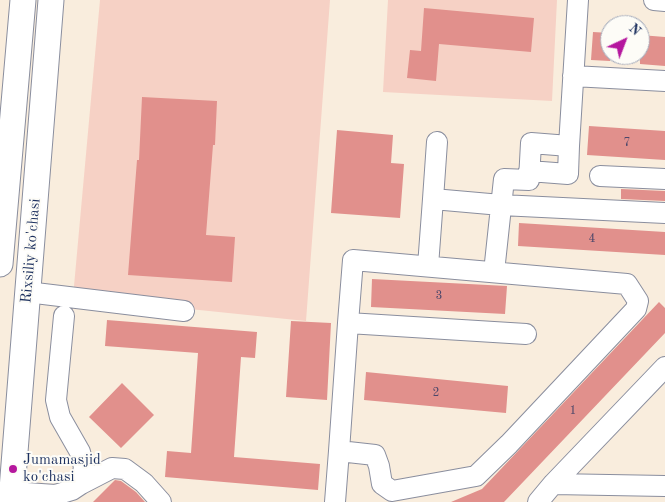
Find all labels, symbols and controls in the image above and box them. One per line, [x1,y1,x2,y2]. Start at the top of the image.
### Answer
north arrow [600,15,650,65]
text: N [626,21,643,39]
house number: 7 [624,136,630,150]
street label: Rixsiliy ko'chasi [17,198,45,304]
house number: 4 [589,232,595,246]
house number: 3 [436,289,442,303]
house number: 2 [433,386,439,400]
house number: 1 [570,404,576,418]
place label: Jumamasjid ko'chasi [23,451,101,486]
marker: Jumamasjid ko'chasi [7,463,19,475]

